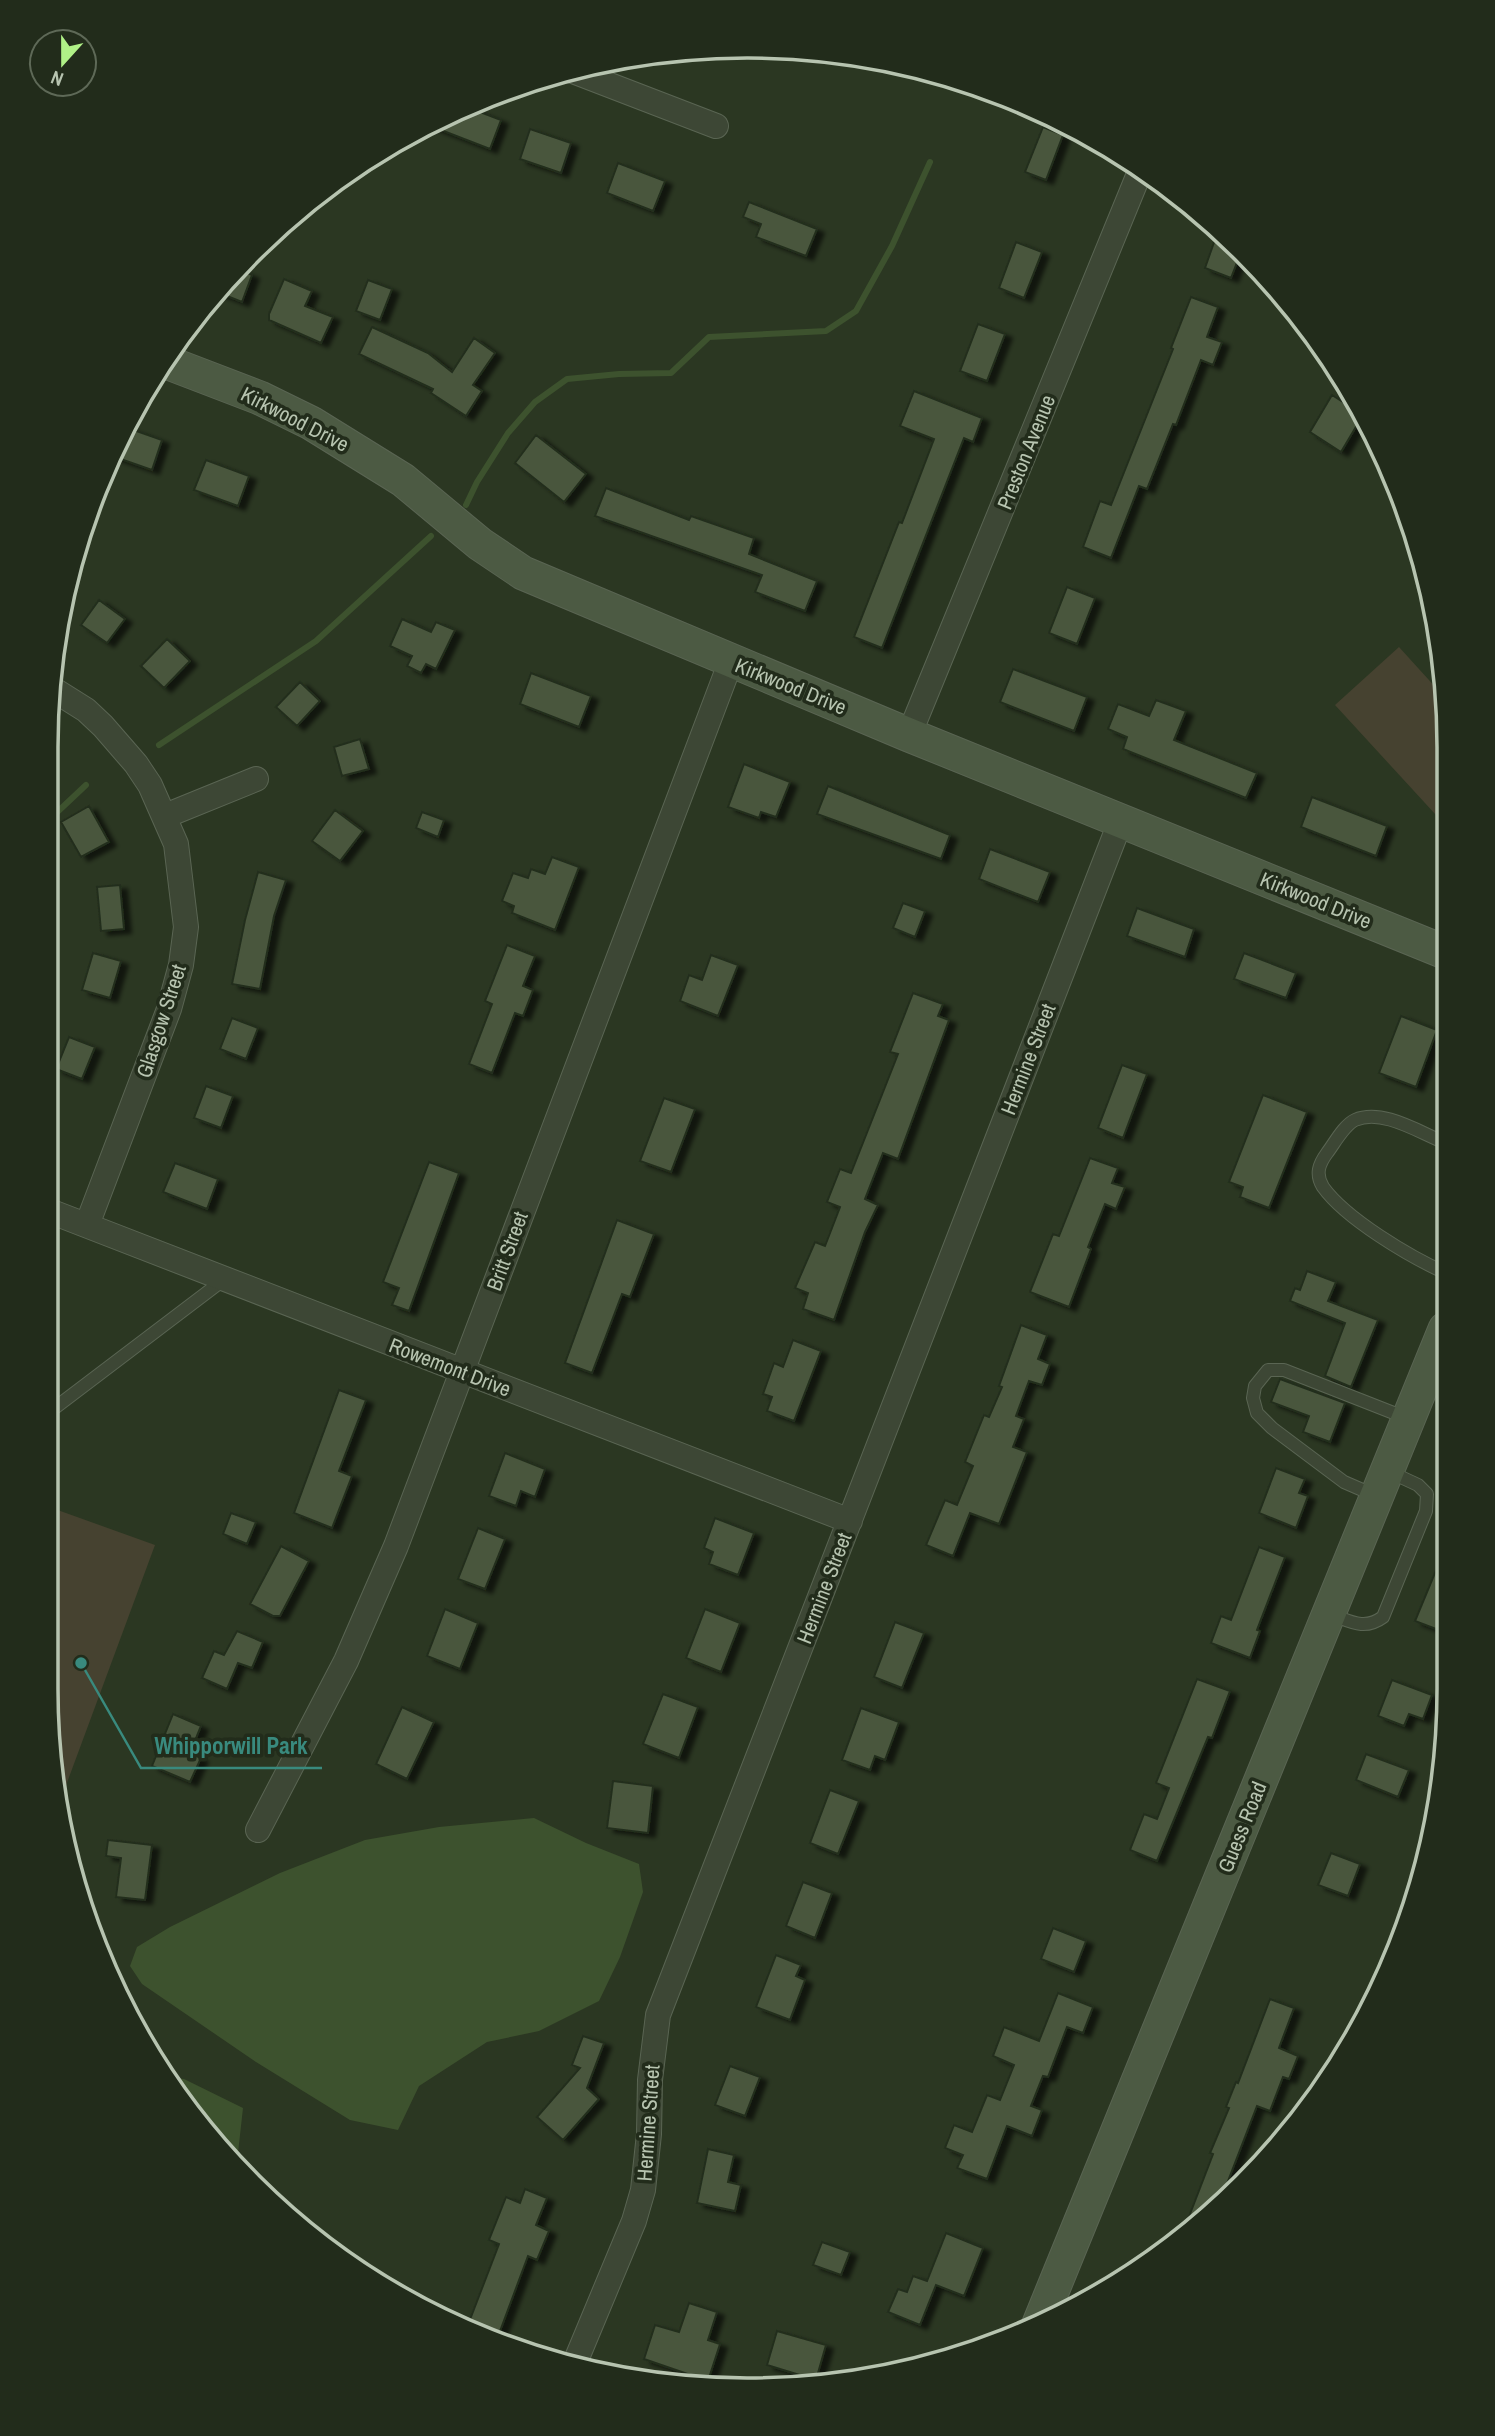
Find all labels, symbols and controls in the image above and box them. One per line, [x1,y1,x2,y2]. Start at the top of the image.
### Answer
north arrow [28,28,98,98]
text: N [47,65,67,93]
street label: Kirkwood Drive [236,379,354,459]
street label: Preston Avenue [990,390,1062,514]
street label: Kirkwood Drive [731,651,851,721]
street label: Kirkwood Drive [1256,865,1376,935]
street label: Glasgow Street [129,960,193,1081]
street label: Hermine Street [994,999,1063,1119]
street label: Britt Street [479,1207,535,1295]
street label: Rowemont Drive [385,1330,515,1404]
street label: Hermine Street [790,1528,859,1648]
callout: Whipporwill Park [141,1724,322,1768]
text: Whipporwill Park [154,1730,308,1761]
street label: Guess Road [1211,1777,1273,1877]
street label: Hermine Street [629,2064,667,2182]

